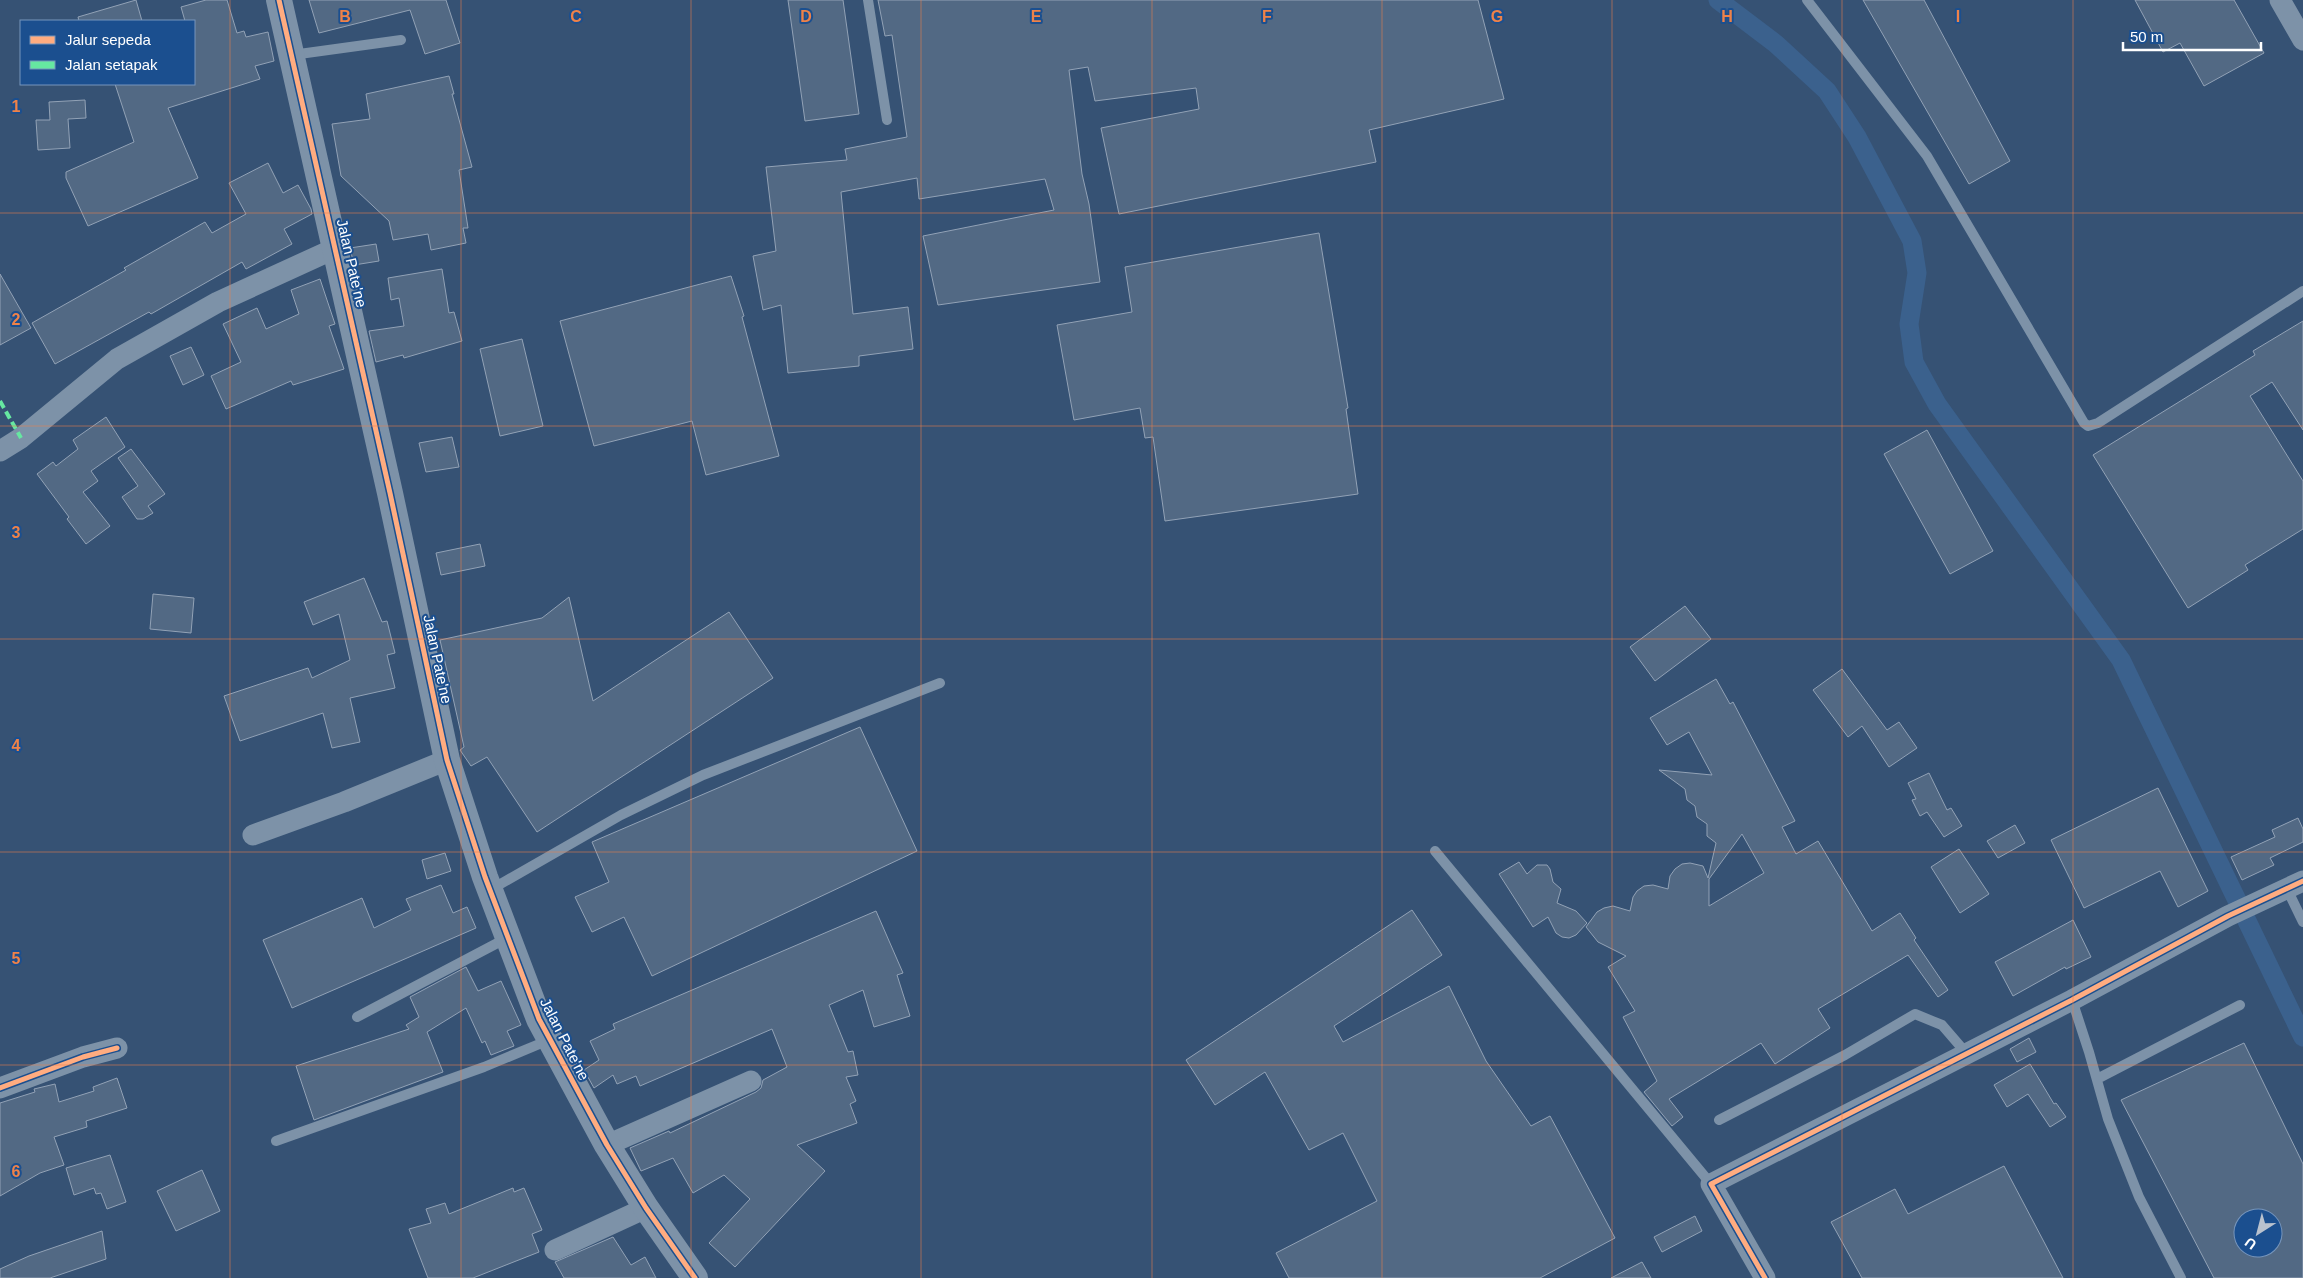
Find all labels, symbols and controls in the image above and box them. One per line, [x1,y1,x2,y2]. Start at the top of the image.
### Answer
text: B [339,8,351,25]
text: C [570,8,582,25]
text: D [800,8,812,25]
text: E [1031,8,1042,25]
text: F [1262,8,1272,25]
text: G [1491,8,1503,25]
text: H [1721,8,1733,25]
text: I [1956,8,1960,25]
legend [20,20,195,85]
scale bar [2123,20,2260,52]
text: 50 m [2130,28,2163,45]
text: Jalur sepeda [65,31,152,48]
text: Jalan setapak [65,56,158,73]
text: 1 [12,98,21,115]
street label: Jalan Pate'ne [334,217,370,309]
text: 2 [12,311,21,328]
text: 3 [12,524,21,541]
street label: Jalan Pate'ne [420,613,456,705]
text: 4 [12,737,21,754]
text: 5 [12,950,21,967]
street label: Jalan Pate'ne [537,995,593,1083]
text: 6 [12,1163,21,1180]
north arrow [2233,1208,2283,1258]
text: U [2242,1234,2259,1253]

